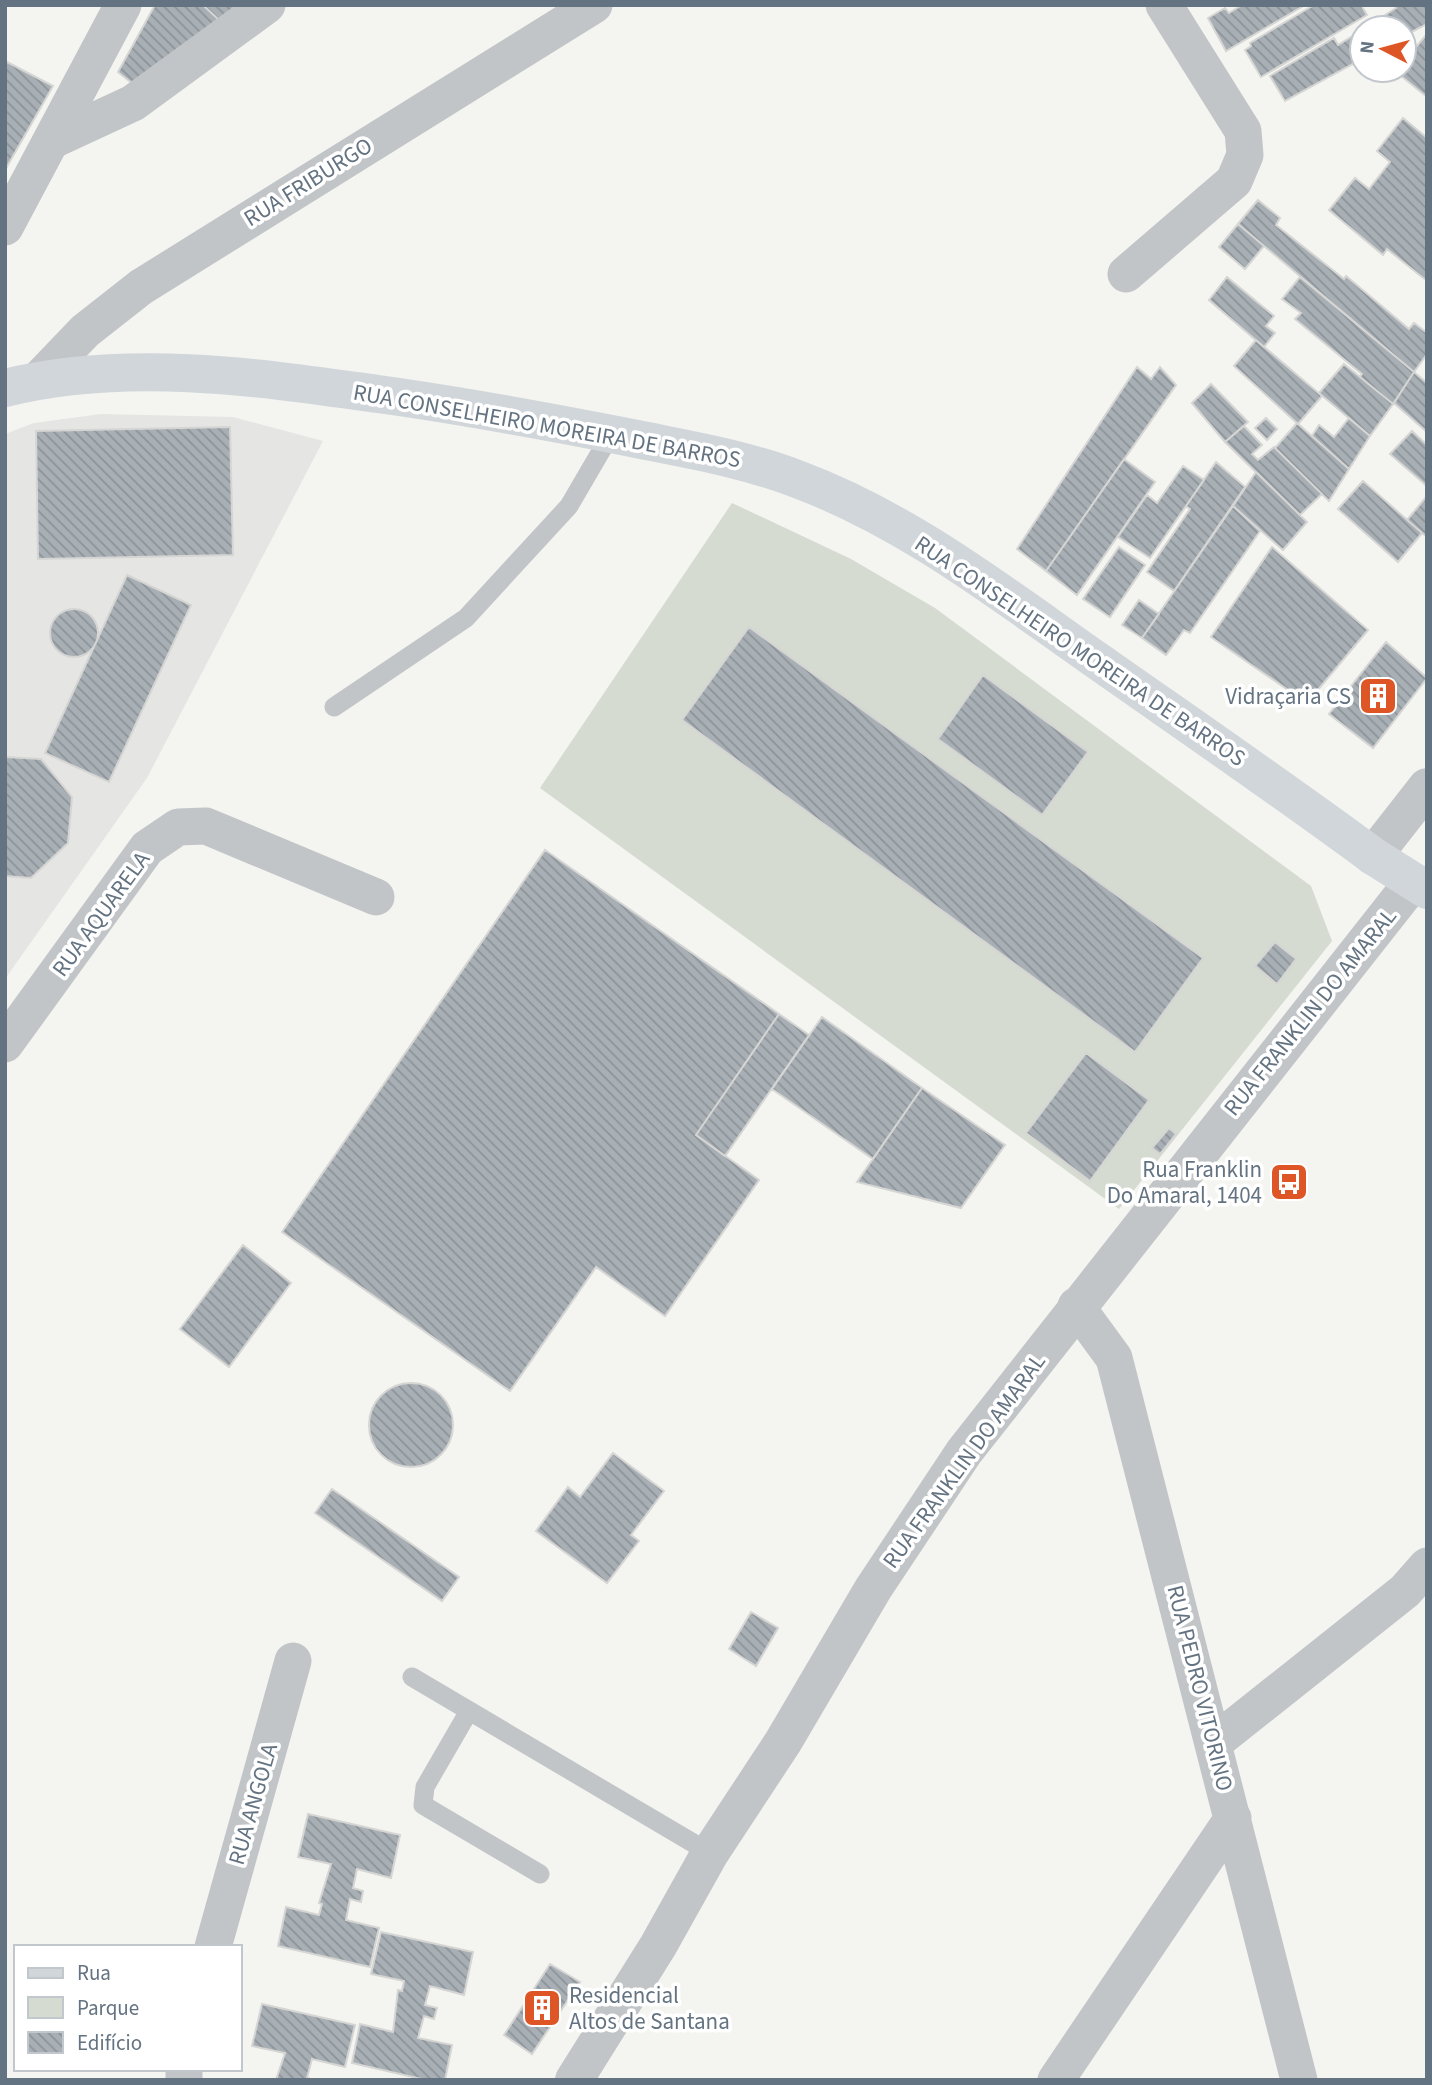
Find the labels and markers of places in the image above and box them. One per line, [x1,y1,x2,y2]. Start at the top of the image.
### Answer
building icon: Vidraçaria CS [1357,675,1399,717]
place label: Vidraçaria CS [1225,680,1351,713]
place label: Rua Franklin Do Amaral, 1404 [1107,1153,1262,1212]
bus stop icon: Rua Franklin Do Amaral, 1404 [1268,1161,1310,1203]
place label: Residencial Altos de Santana [569,1979,730,2038]
building icon: Residencial Altos de Santana [521,1987,563,2029]

